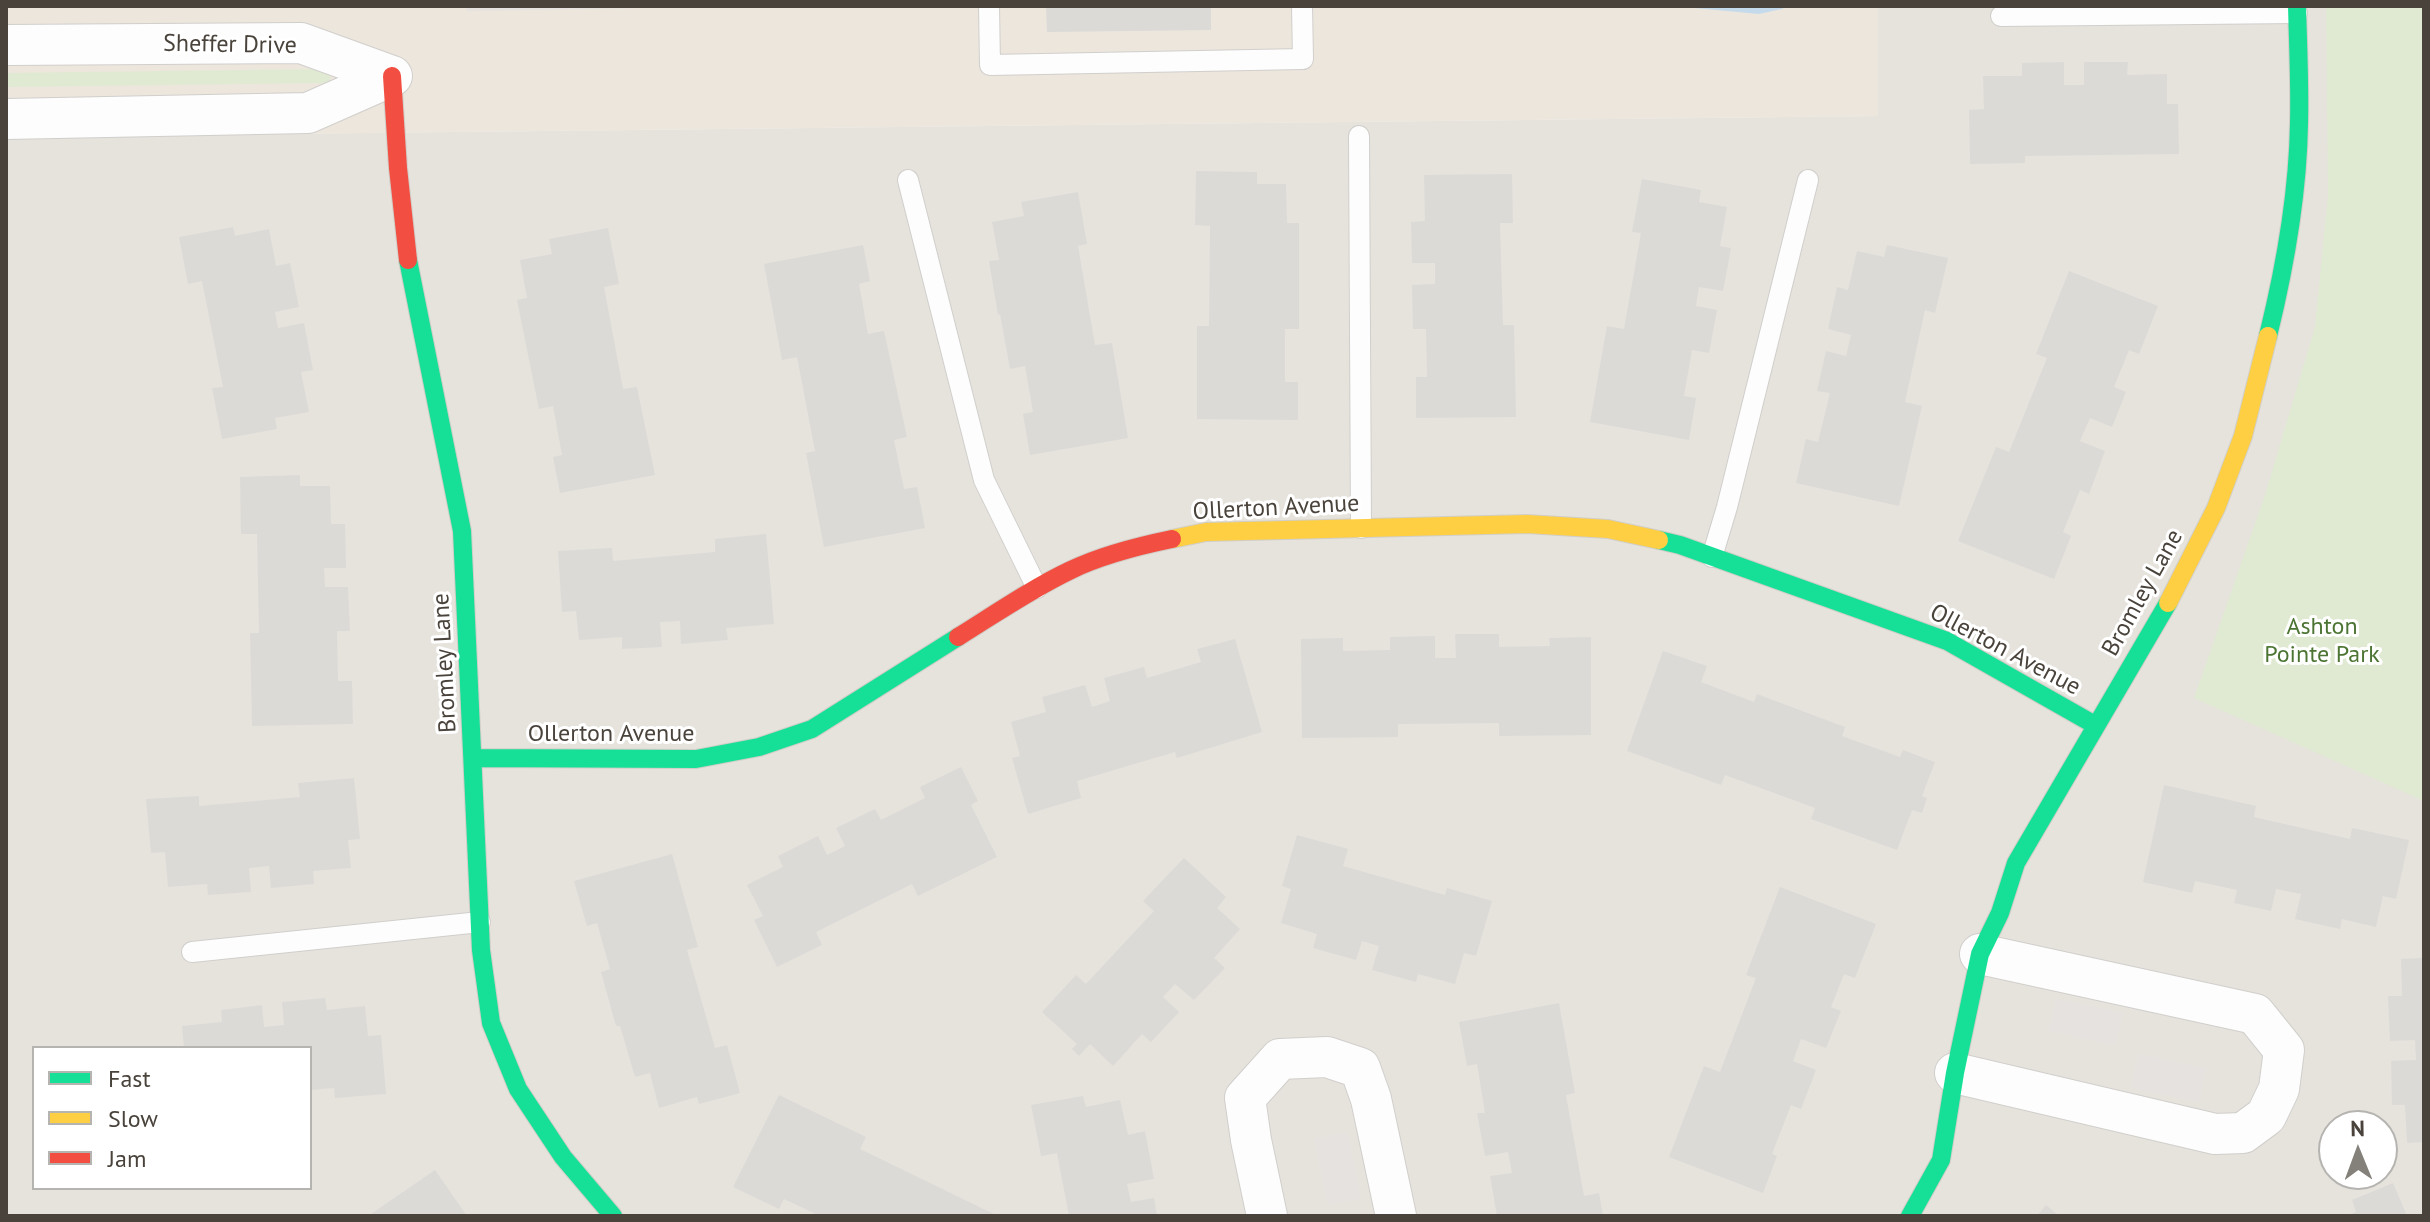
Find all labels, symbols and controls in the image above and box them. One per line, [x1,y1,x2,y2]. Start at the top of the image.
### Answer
street label: Sheffer Drive [163,29,297,61]
street label: Ollerton Avenue [1192,489,1360,527]
street label: Bromley Lane [2096,525,2190,661]
street label: Bromley Lane [427,592,463,734]
street label: Ollerton Avenue [1925,598,2085,702]
park label: Ashton Pointe Park [2264,613,2380,669]
street label: Ollerton Avenue [528,720,694,748]
legend [32,1046,312,1190]
text: Fast [108,1063,151,1094]
text: Slow [108,1103,158,1134]
north arrow [2318,1110,2398,1190]
text: N [2350,1114,2365,1142]
text: Jam [108,1143,146,1174]

